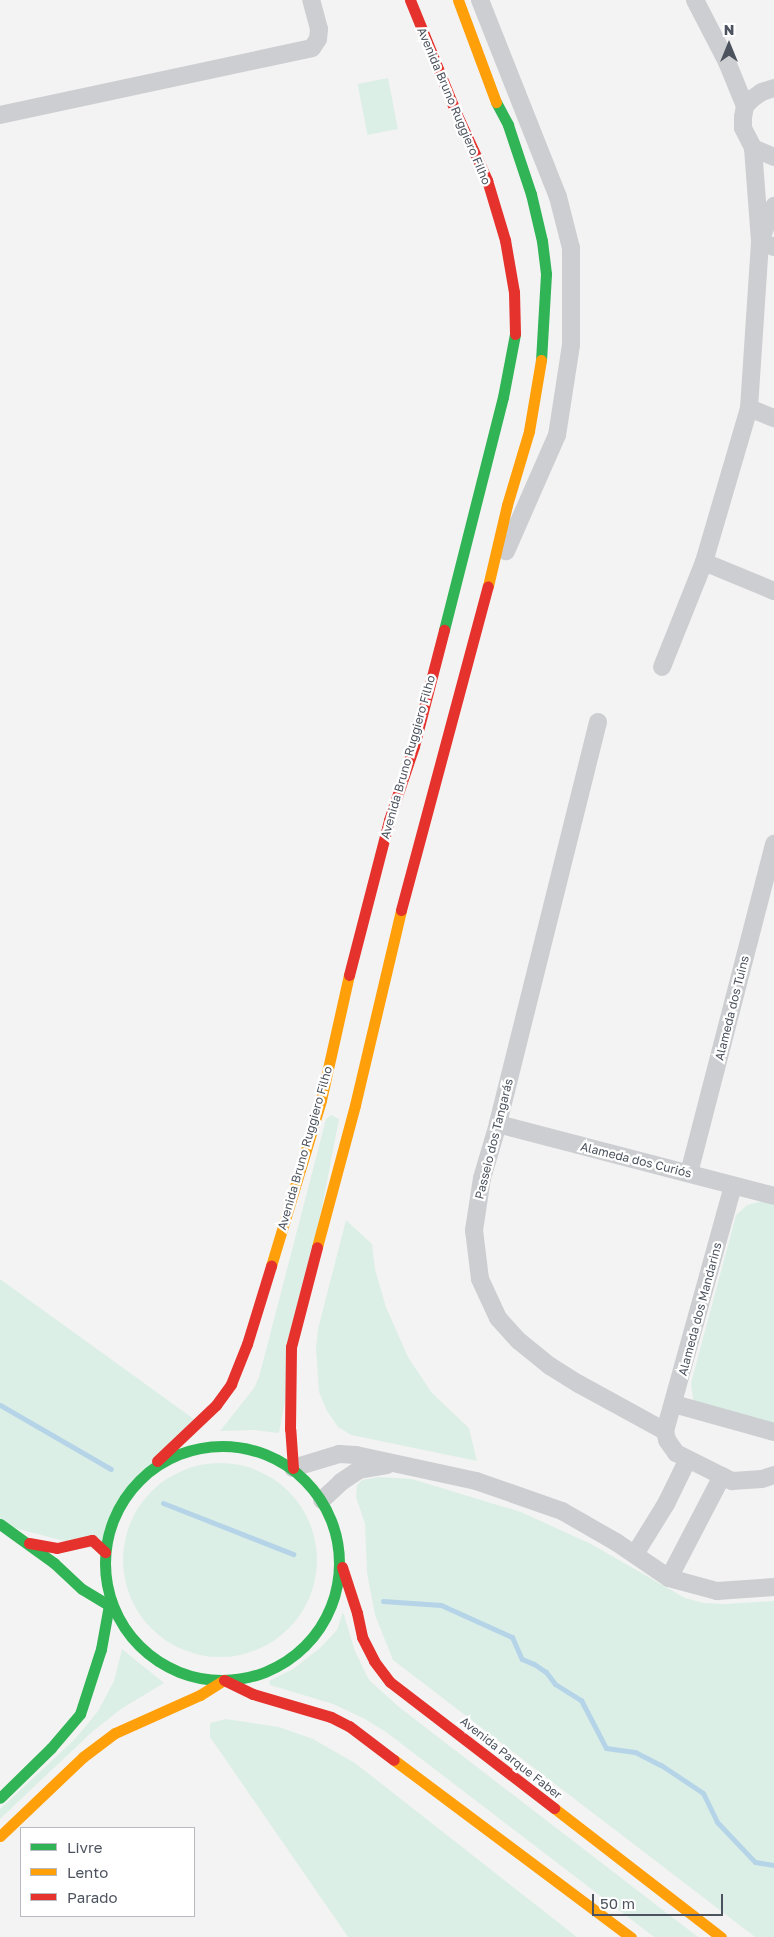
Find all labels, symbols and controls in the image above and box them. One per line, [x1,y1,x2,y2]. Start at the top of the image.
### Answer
north arrow [704,20,754,70]
text: N [724,21,734,38]
street label: Avenida Bruno Ruggiero Filho [414,25,494,187]
street label: Avenida Bruno Ruggiero Filho [378,673,438,841]
street label: Alameda dos Tuins [712,954,752,1062]
street label: Avenida Bruno Ruggiero Filho [275,1064,335,1232]
street label: Passeio dos Tangarás [472,1077,516,1201]
street label: Alameda dos Curiós [579,1139,693,1181]
street label: Alameda dos Mandarins [675,1241,725,1377]
street label: Avenida Parque Faber [457,1714,565,1802]
legend [20,1827,195,1917]
text: Livre [67,1838,102,1856]
text: Lento [67,1863,108,1881]
scale bar [594,1884,725,1916]
text: Parado [67,1888,118,1906]
text: 50 m [600,1894,635,1912]

